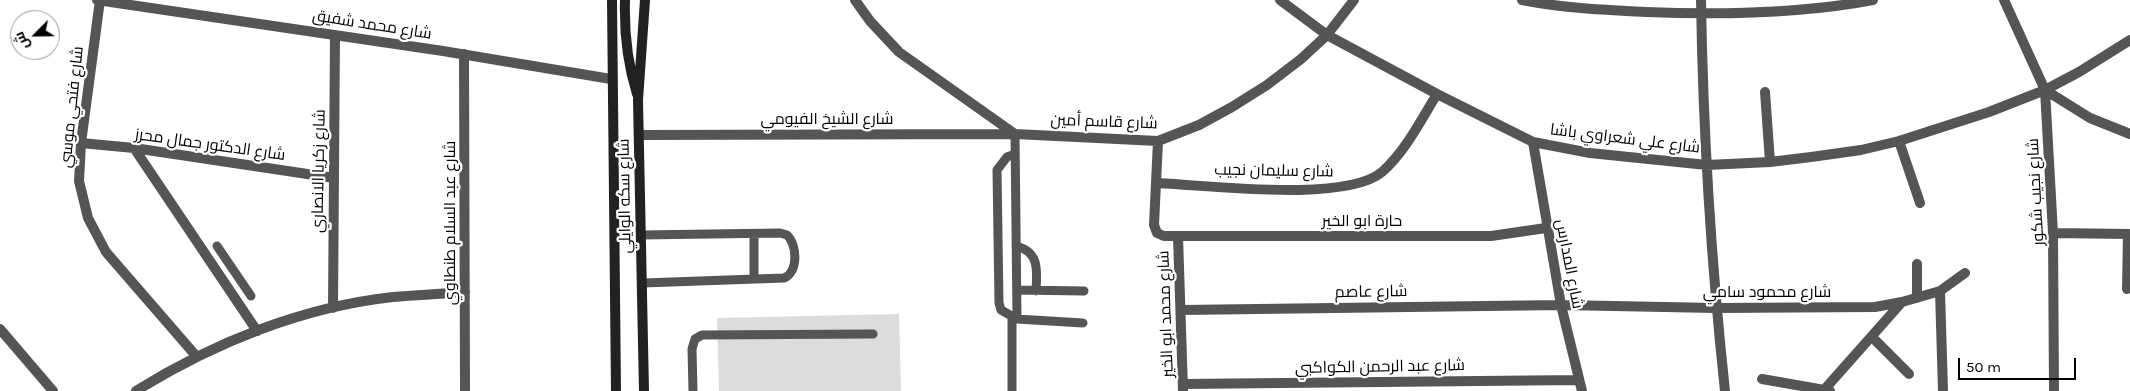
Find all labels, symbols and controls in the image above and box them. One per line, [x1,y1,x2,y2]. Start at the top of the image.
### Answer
street label: شارع محمد شفيق [311,6,433,44]
north arrow [10,10,60,60]
text: ش [10,29,33,52]
street label: شارع فتحي موسي [56,45,88,169]
street label: شارع زكريا الانصاري [308,109,330,233]
street label: شارع الشيخ الفيومي [760,109,894,129]
street label: شارع قاسم أمين [1050,111,1158,133]
street label: شارع علي شعراوي باشا [1549,120,1701,158]
street label: شارع الدكتور جمال محرز [134,125,286,165]
street label: شارع سكه الوايلي [614,138,636,254]
street label: شارع نجيب شكور [2024,138,2048,246]
street label: شارع عبد السلام طنطاوي [440,141,460,305]
street label: شارع سليمان نجيب [1214,160,1334,182]
street label: حارة ابو الخير [1322,211,1402,231]
street label: شارع المدارس [1551,218,1587,310]
street label: شارع محمد ابو الخير [1154,250,1178,378]
street label: شارع عاصم [1335,282,1407,302]
street label: شارع محمود سامي [1703,282,1831,302]
scale bar [1960,348,2078,380]
street label: شارع عبد الرحمن الكواكبي [1295,356,1465,378]
text: 50 m [1966,358,2001,376]

